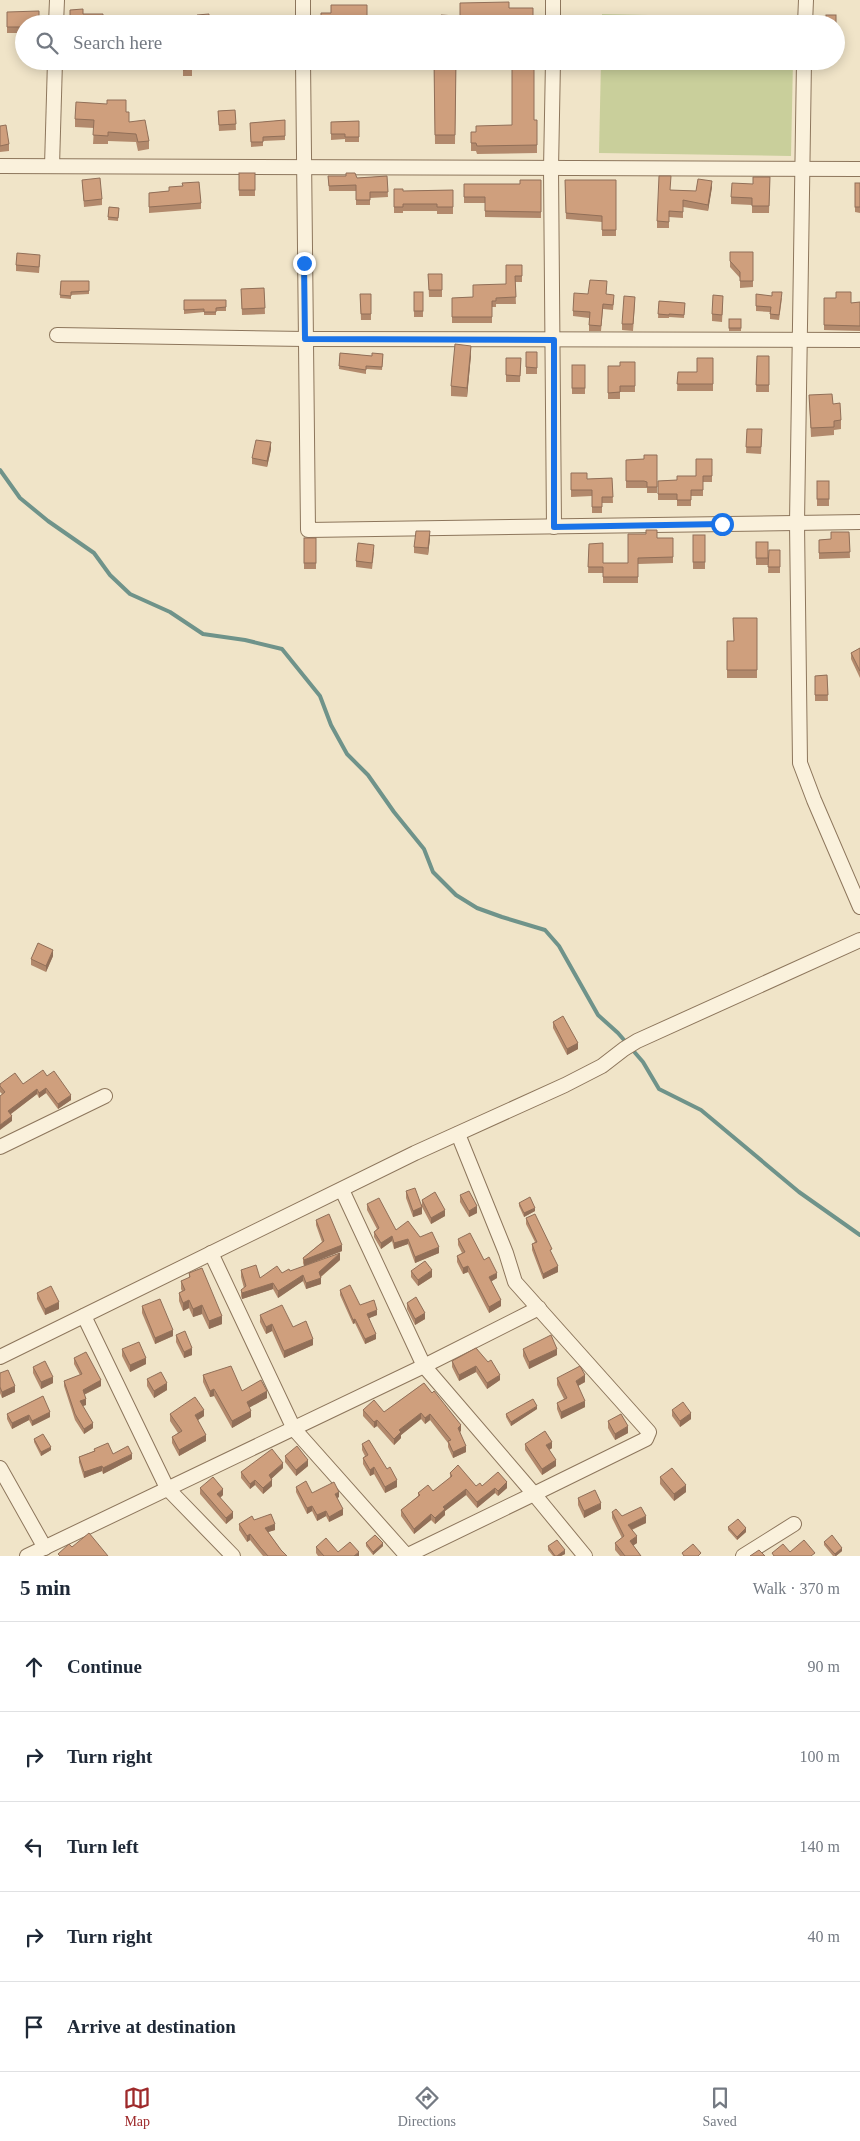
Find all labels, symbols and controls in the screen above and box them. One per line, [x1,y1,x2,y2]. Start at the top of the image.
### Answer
search box [15,15,845,70]
icon: search [33,29,61,57]
text: Search here [73,32,162,53]
route end [293,252,316,275]
route start [711,513,734,536]
text: 5 min [20,1576,71,1600]
text: Walk · 370 m [753,1580,840,1597]
icon: ahead [20,1653,48,1681]
text: Continue [67,1656,142,1677]
text: 90 m [808,1658,840,1675]
icon: right [20,1743,48,1771]
text: Turn right [67,1746,152,1767]
text: 100 m [800,1748,840,1765]
icon: left [20,1833,48,1861]
text: Turn left [67,1836,139,1857]
text: 140 m [800,1838,840,1855]
icon: right [20,1923,48,1951]
text: Turn right [67,1926,152,1947]
text: 40 m [808,1928,840,1945]
icon: arrive [20,2013,48,2041]
text: Arrive at destination [67,2016,236,2037]
tab: Map [123,2084,151,2130]
tab: Directions [398,2084,456,2130]
tab: Saved [703,2084,737,2130]

